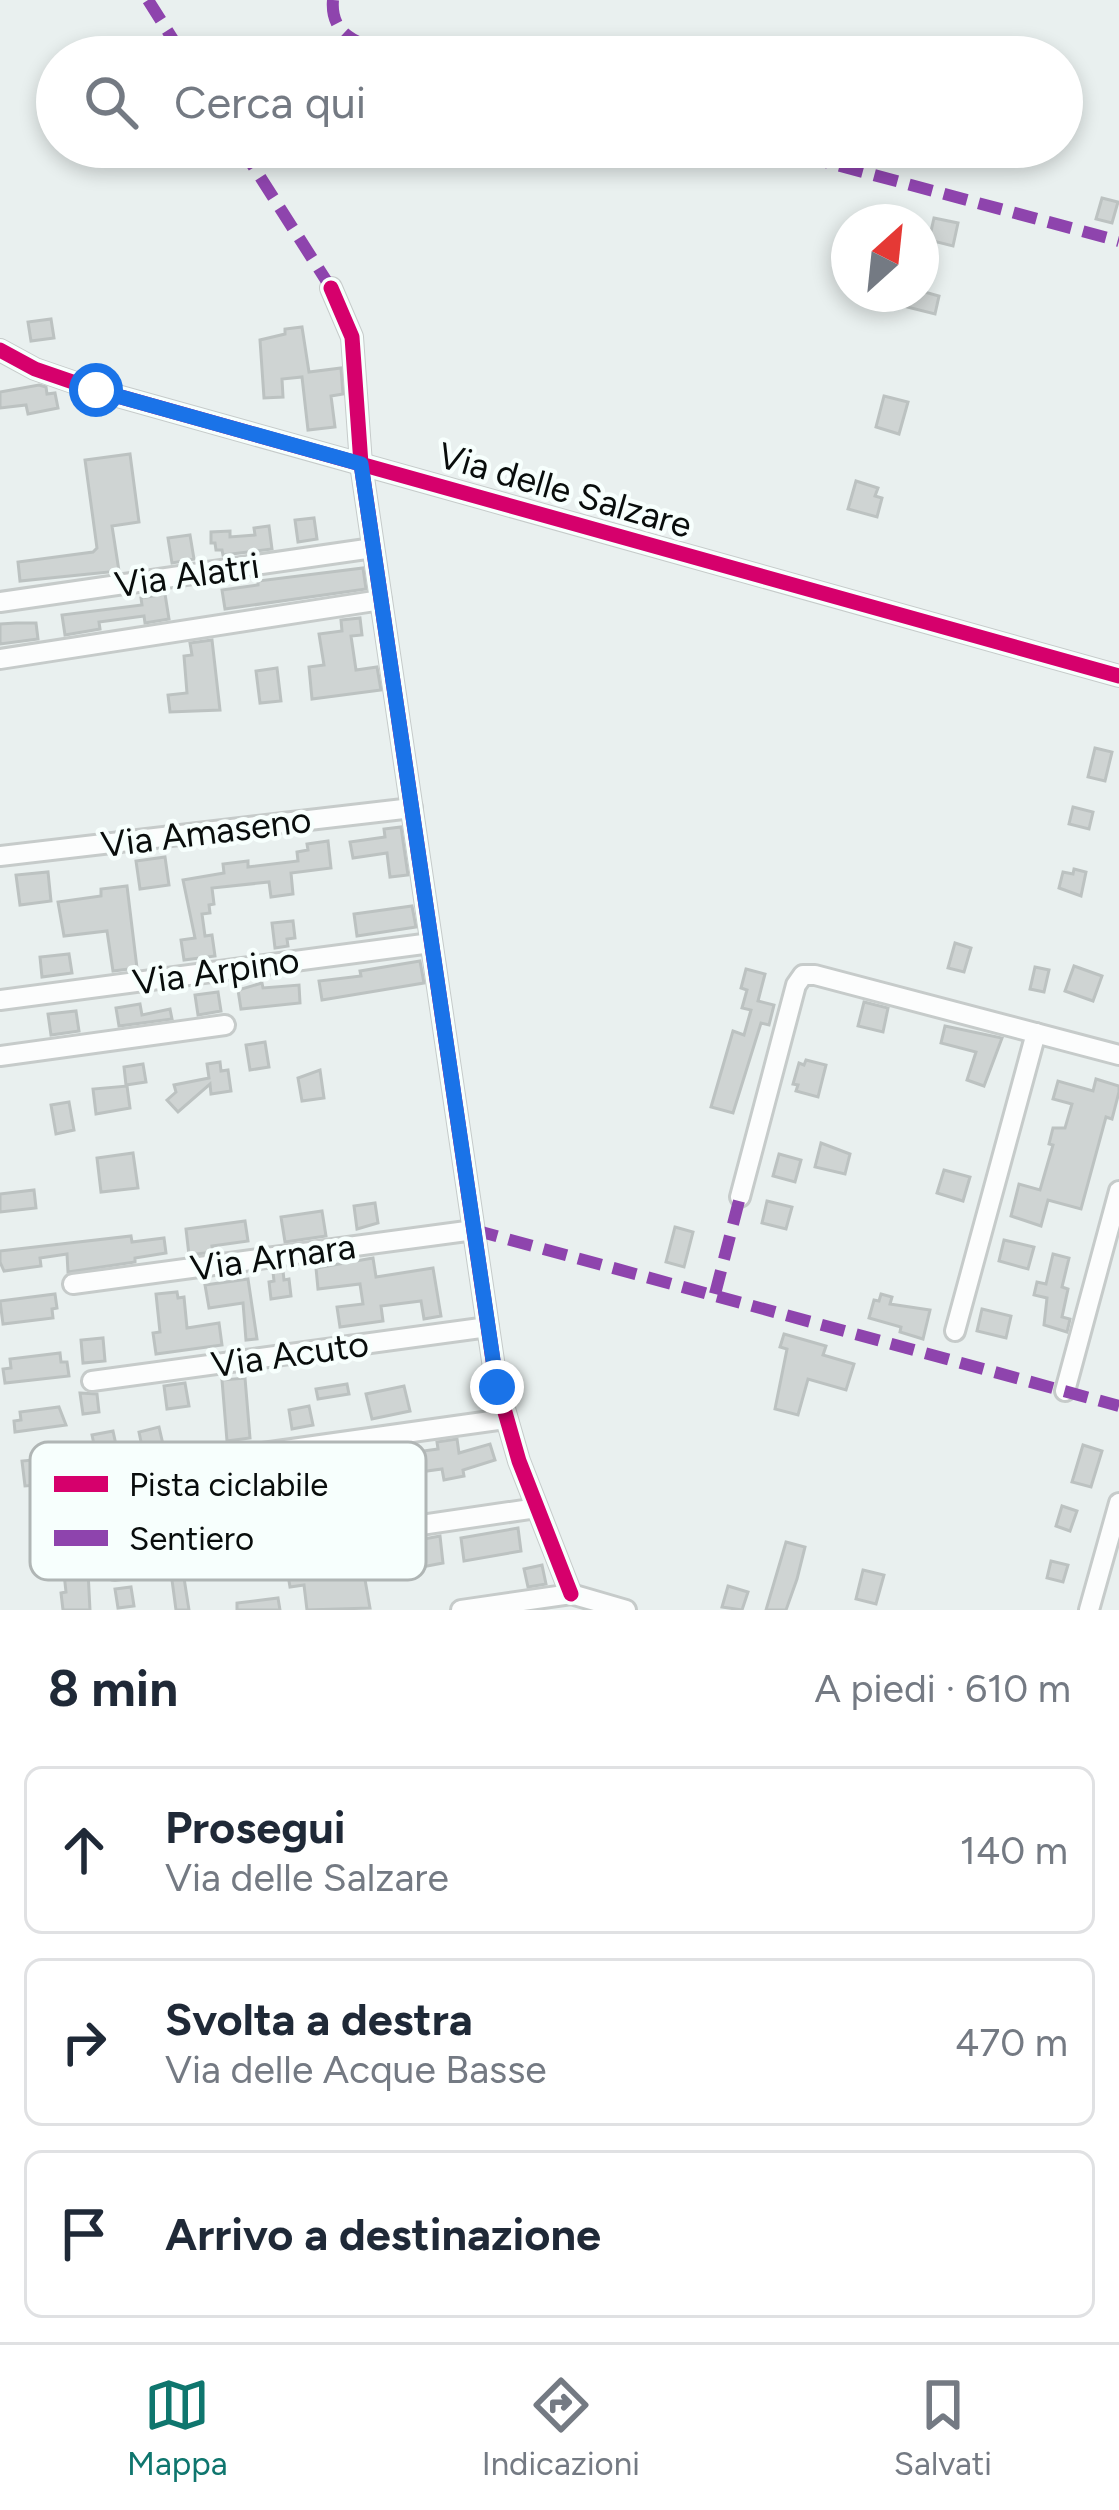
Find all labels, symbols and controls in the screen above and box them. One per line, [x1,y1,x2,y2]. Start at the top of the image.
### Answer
search box [36,36,1083,168]
icon: search [78,69,144,135]
text: Cerca qui [174,75,366,129]
north arrow [831,204,939,312]
route start [69,363,123,417]
street label: Via delle Salzare [433,433,697,547]
street label: Via Alatri [112,544,262,606]
street label: Via Amaseno [99,798,313,866]
street label: Via Arpino [130,938,302,1004]
street label: Via Arnara [188,1224,358,1290]
street label: Via Acuto [208,1322,372,1386]
route end [470,1360,524,1414]
legend [30,1442,426,1580]
text: Pista ciclabile [129,1465,328,1504]
text: Sentiero [129,1519,254,1558]
text: 8 min [48,1658,178,1719]
text: A piedi · 610 m [814,1665,1071,1712]
text: Prosegui [165,1800,346,1854]
icon: ahead [51,1817,117,1883]
text: 140 m [960,1827,1068,1874]
text: Via delle Salzare [165,1854,449,1901]
text: Svolta a destra [165,1992,473,2046]
icon: right [51,2009,117,2075]
text: 470 m [955,2019,1068,2066]
text: Via delle Acque Basse [165,2046,547,2093]
icon: arrive [51,2201,117,2267]
text: Arrivo a destinazione [165,2207,601,2261]
tab: Mappa [127,2372,228,2483]
tab: Indicazioni [482,2372,640,2483]
tab: Salvati [894,2372,992,2483]

